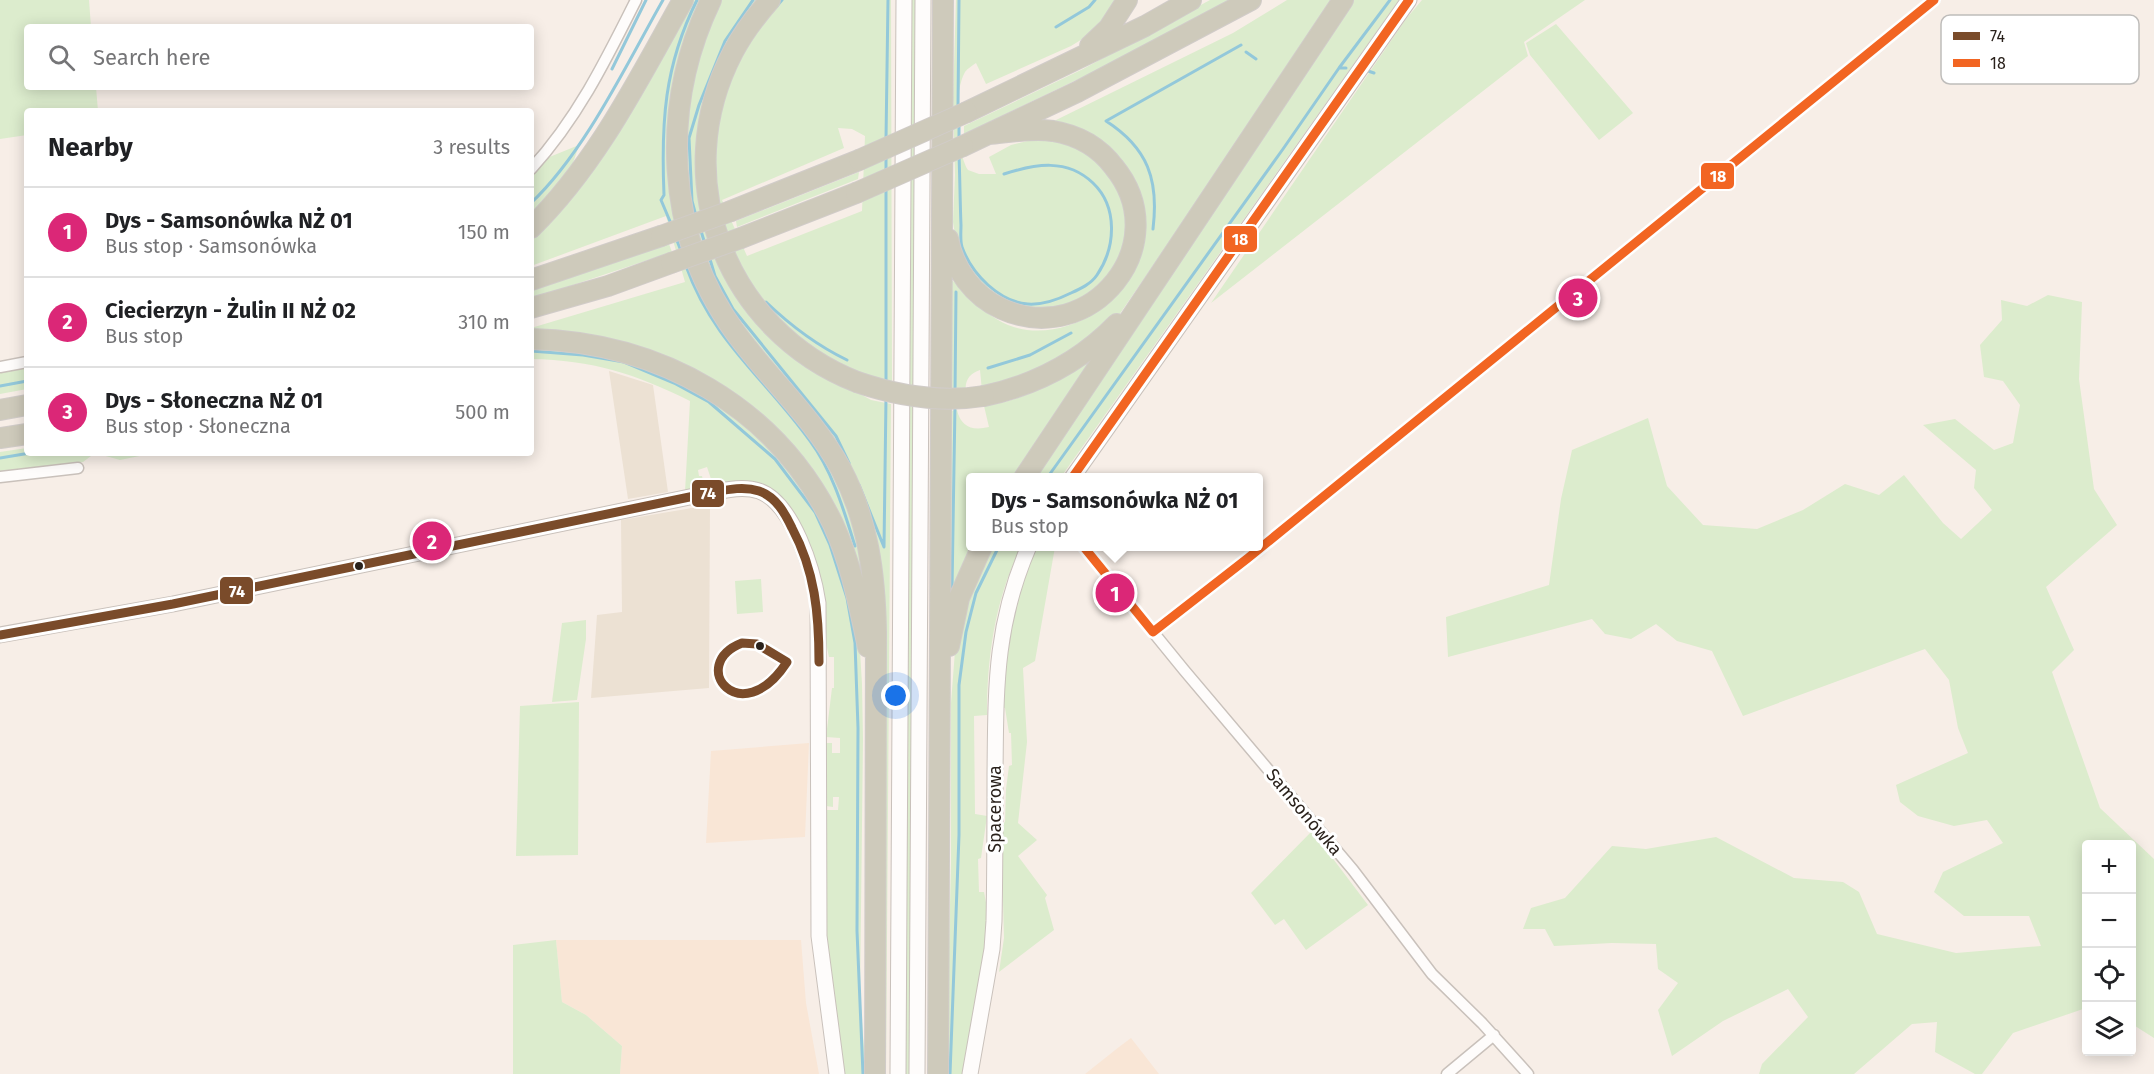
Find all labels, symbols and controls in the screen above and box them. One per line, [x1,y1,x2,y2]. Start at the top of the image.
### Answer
legend [1941,15,2139,84]
search box [24,24,534,90]
text: 74 [1990,27,2005,46]
icon: search [45,41,78,74]
text: Search here [93,44,211,71]
text: 18 [1990,54,2006,73]
text: Nearby [48,132,133,163]
text: 3 results [433,135,510,159]
line badge: 18 [1700,162,1735,190]
text: 18 [1710,167,1726,186]
text: Dys - Samsonówka NŻ 01 [105,207,353,234]
text: 1 [63,220,72,244]
text: 150 m [458,220,510,244]
line badge: 18 [1223,225,1258,253]
text: 18 [1232,230,1248,249]
text: Bus stop · Samsonówka [105,234,317,258]
pin: 3 [1558,276,1598,320]
text: Ciecierzyn - Żulin II NŻ 02 [105,297,356,324]
text: 2 [62,310,73,334]
text: 310 m [458,310,510,334]
text: Bus stop [105,324,183,348]
text: Dys - Słoneczna NŻ 01 [105,387,323,414]
text: 3 [62,400,73,424]
text: 500 m [455,400,510,424]
text: Bus stop · Słoneczna [105,414,291,438]
popup [966,473,1263,551]
line badge: 74 [691,479,725,508]
text: 74 [700,484,716,503]
text: Dys - Samsonówka NŻ 01 [991,487,1238,514]
text: Bus stop [991,514,1069,538]
pin: 2 [412,518,452,564]
unlabelled marker [353,560,365,572]
pin: 1 [1096,570,1134,616]
line badge: 74 [219,576,254,605]
text: 74 [229,582,245,601]
unlabelled marker [754,640,766,652]
your location [881,681,910,710]
street label: Samsonówka [1261,764,1347,860]
street label: Spacerowa [984,765,1006,853]
map controls [2082,840,2136,1056]
button: + [2082,840,2136,894]
button: − [2082,894,2136,948]
button: locate [2082,948,2136,1002]
button: layers [2082,1002,2136,1056]

